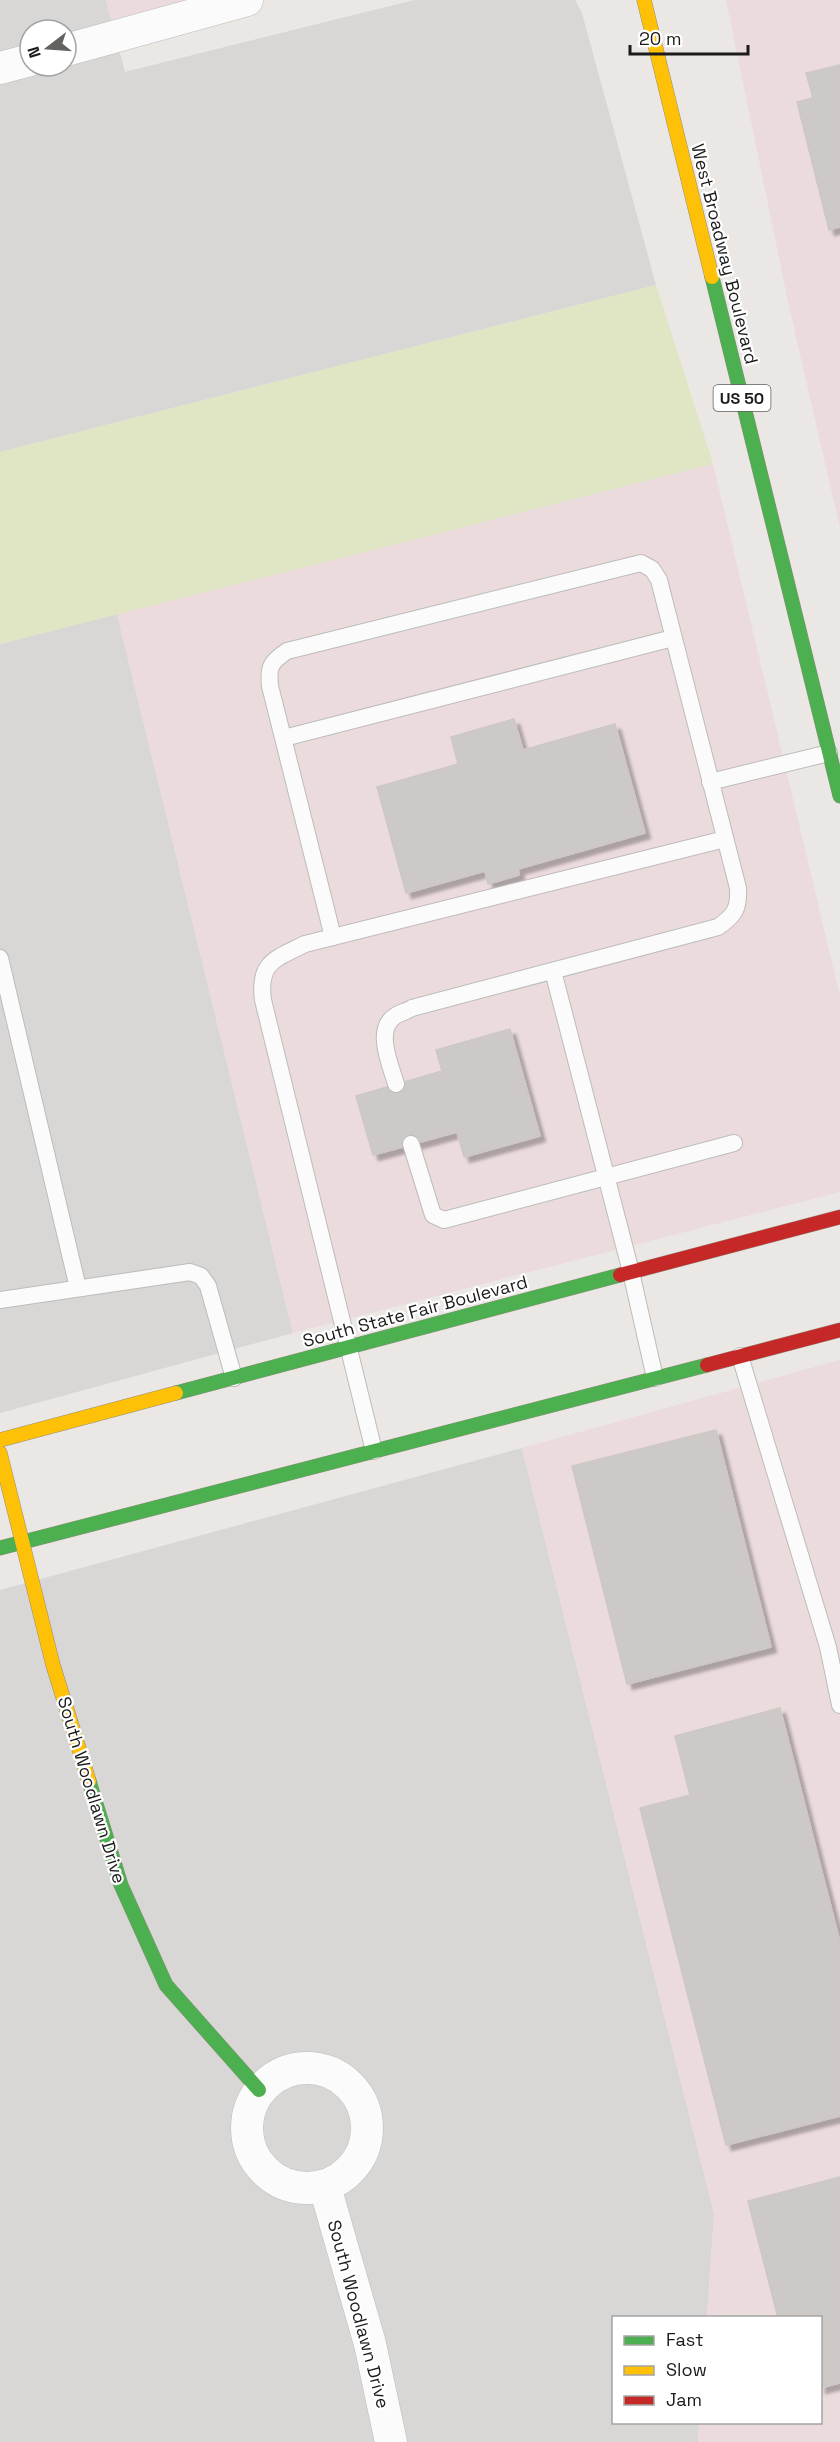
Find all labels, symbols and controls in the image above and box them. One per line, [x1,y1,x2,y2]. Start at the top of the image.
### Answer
north arrow [18,18,78,78]
scale bar [630,18,748,56]
text: 20 m [639,27,682,50]
text: N [23,44,46,60]
street label: West Broadway Boulevard [686,142,764,366]
road number: US 50 [714,385,771,411]
street label: South State Fair Boulevard [300,1270,530,1352]
street label: South Woodlawn Drive [53,1694,131,1886]
street label: South Woodlawn Drive [323,2217,395,2411]
legend [612,2316,822,2424]
text: Fast [666,2328,703,2351]
text: Slow [666,2358,707,2381]
text: Jam [666,2388,702,2411]

